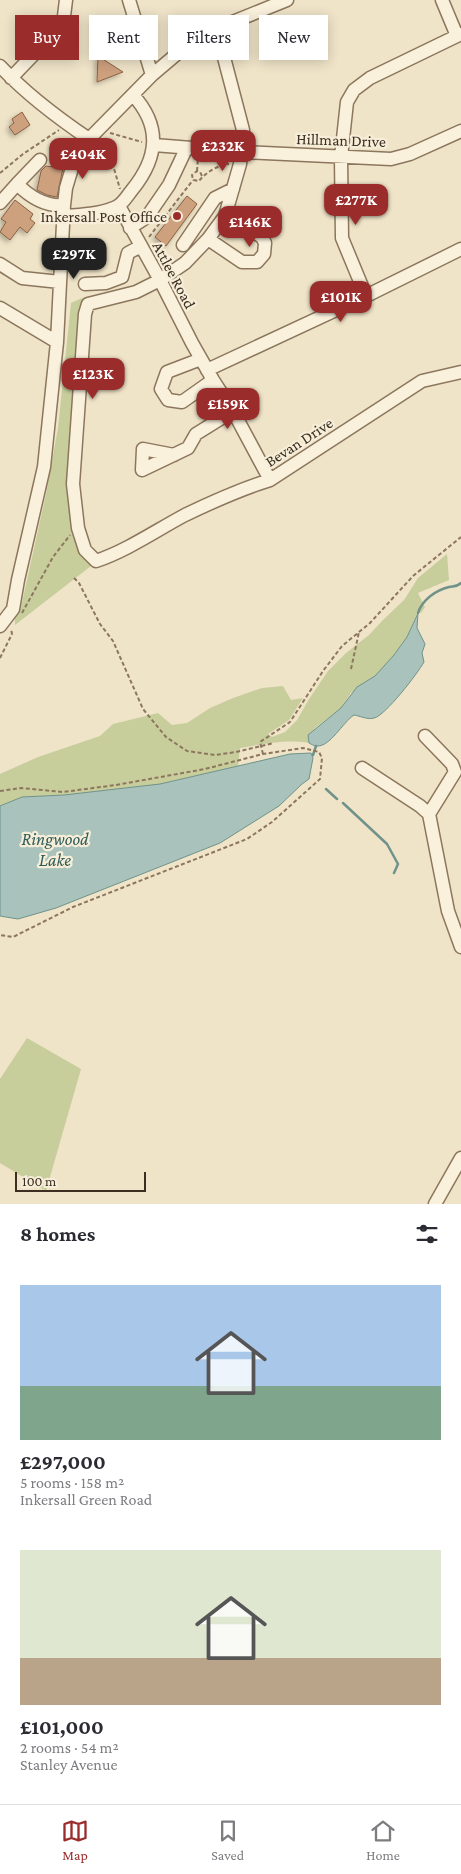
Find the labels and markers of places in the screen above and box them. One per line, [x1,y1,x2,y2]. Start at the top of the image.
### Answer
pin: £232K [188,130,258,172]
pin: £404K [48,138,118,180]
pin: £277K [321,184,391,226]
pin: £146K [215,206,285,248]
place label: Inkersall Post Office [41,208,167,225]
marker: Inkersall Post Office [171,210,183,222]
pin: £297K [39,238,109,280]
pin: £101K [306,280,376,323]
pin: £123K [58,358,128,400]
pin: £159K [193,388,263,430]

